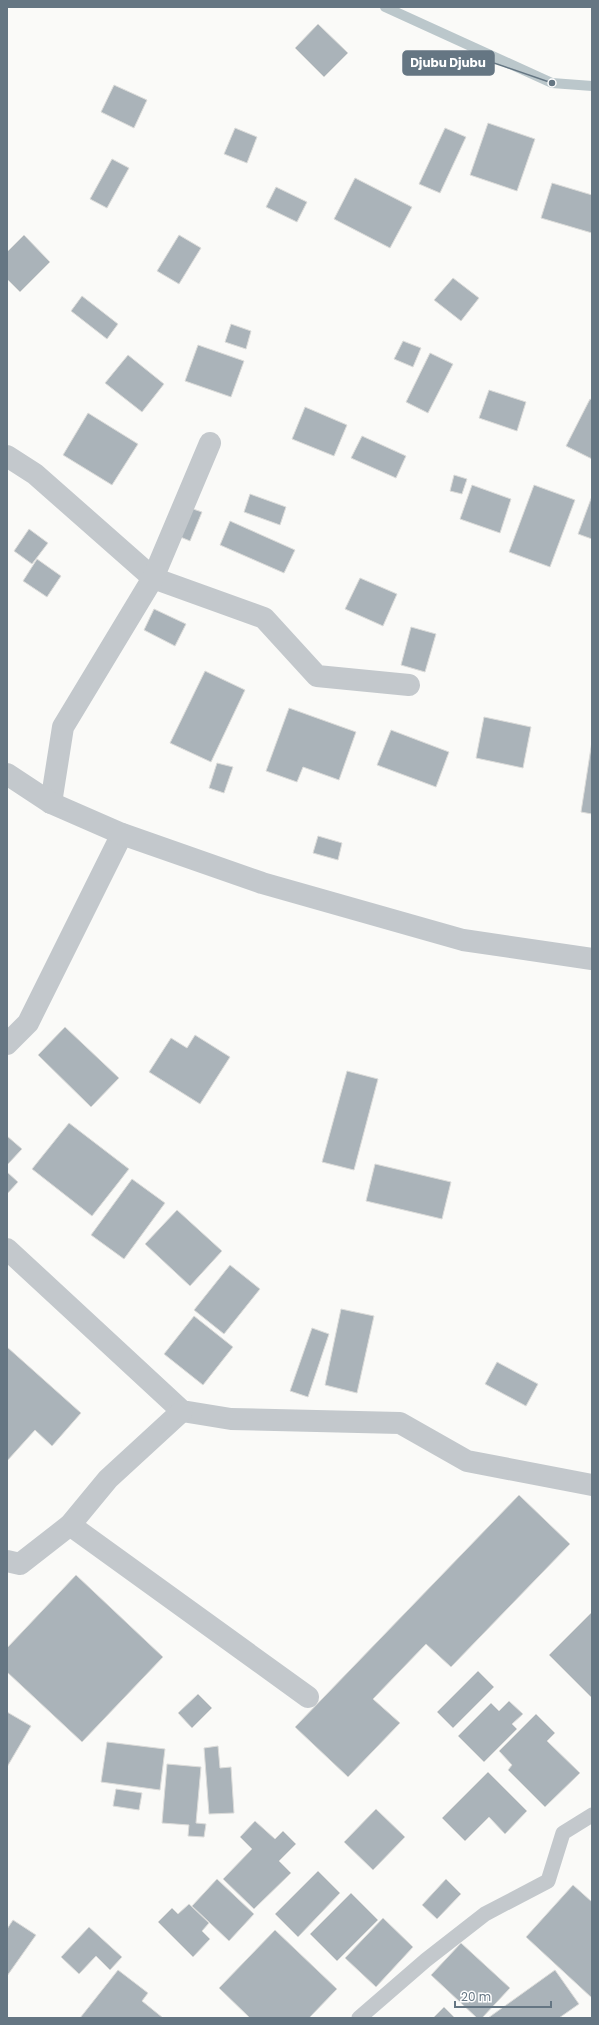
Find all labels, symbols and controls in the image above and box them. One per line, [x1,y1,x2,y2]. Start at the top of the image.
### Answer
callout: Djubu Djubu [403,51,494,75]
text: Djubu Djubu [410,54,486,71]
scale bar [455,1983,551,2009]
text: 20 m [461,1988,491,2005]

